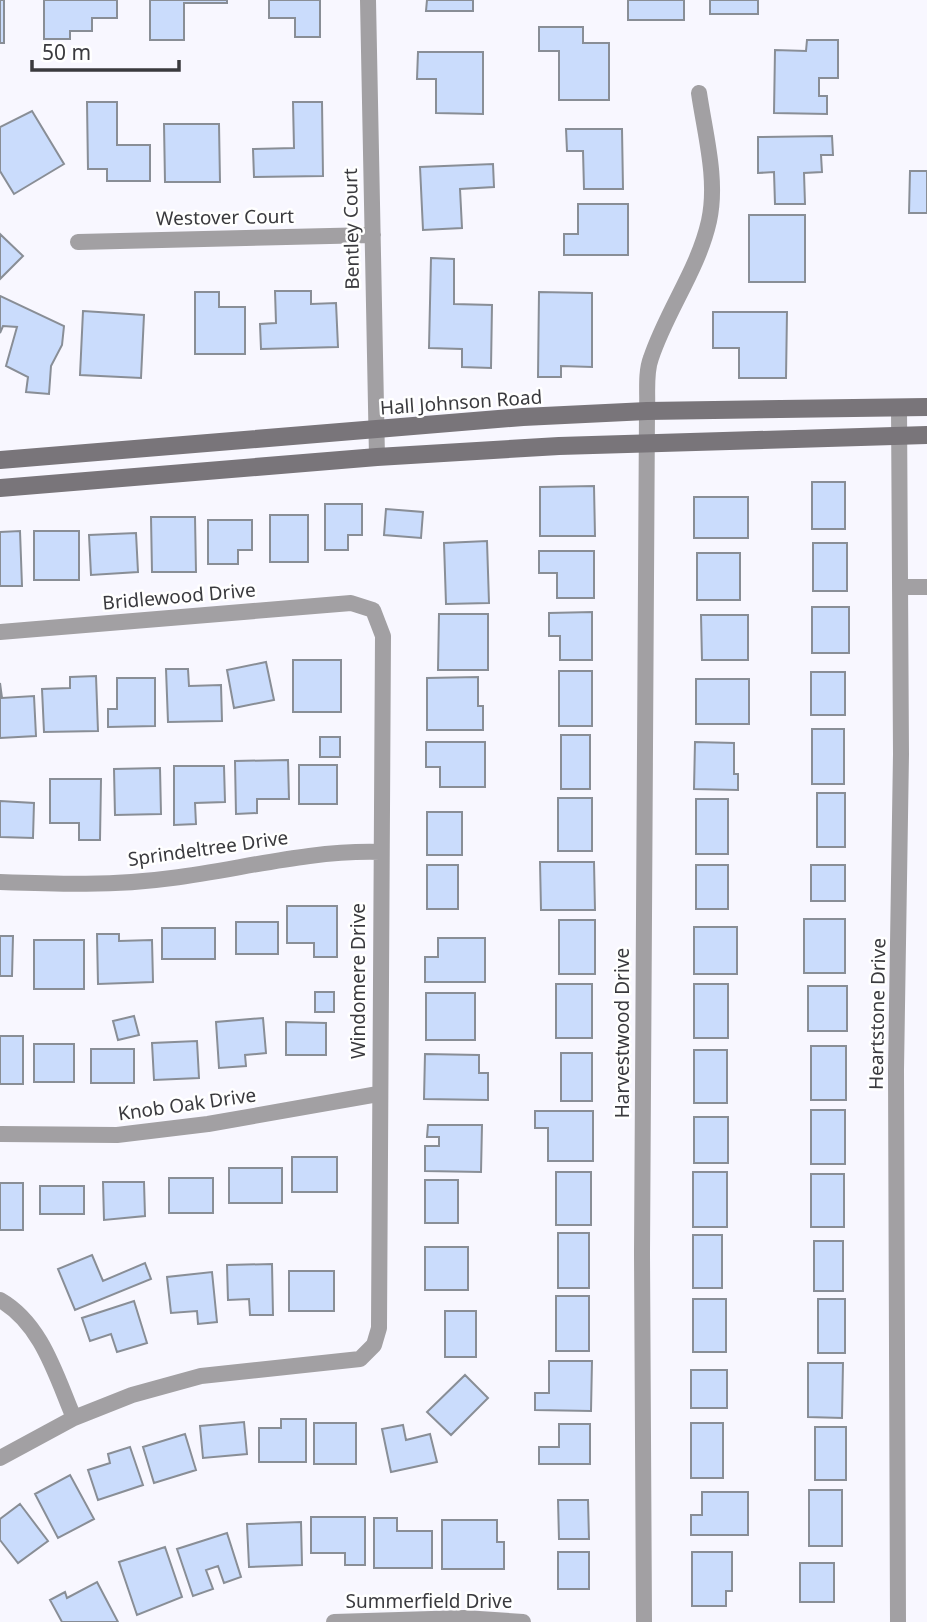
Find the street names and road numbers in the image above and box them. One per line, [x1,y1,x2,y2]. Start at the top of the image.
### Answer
street label: Bentley Court [337,168,365,290]
street label: Westover Court [156,203,294,231]
street label: Hall Johnson Road [379,383,543,421]
street label: Bridlewood Drive [101,576,257,616]
street label: Sprindeltree Drive [126,824,290,872]
street label: Windomere Drive [345,903,371,1059]
street label: Heartstone Drive [863,938,891,1090]
street label: Harvestwood Drive [609,948,635,1118]
street label: Knob Oak Drive [116,1081,258,1127]
street label: Summerfield Drive [346,1588,512,1614]

